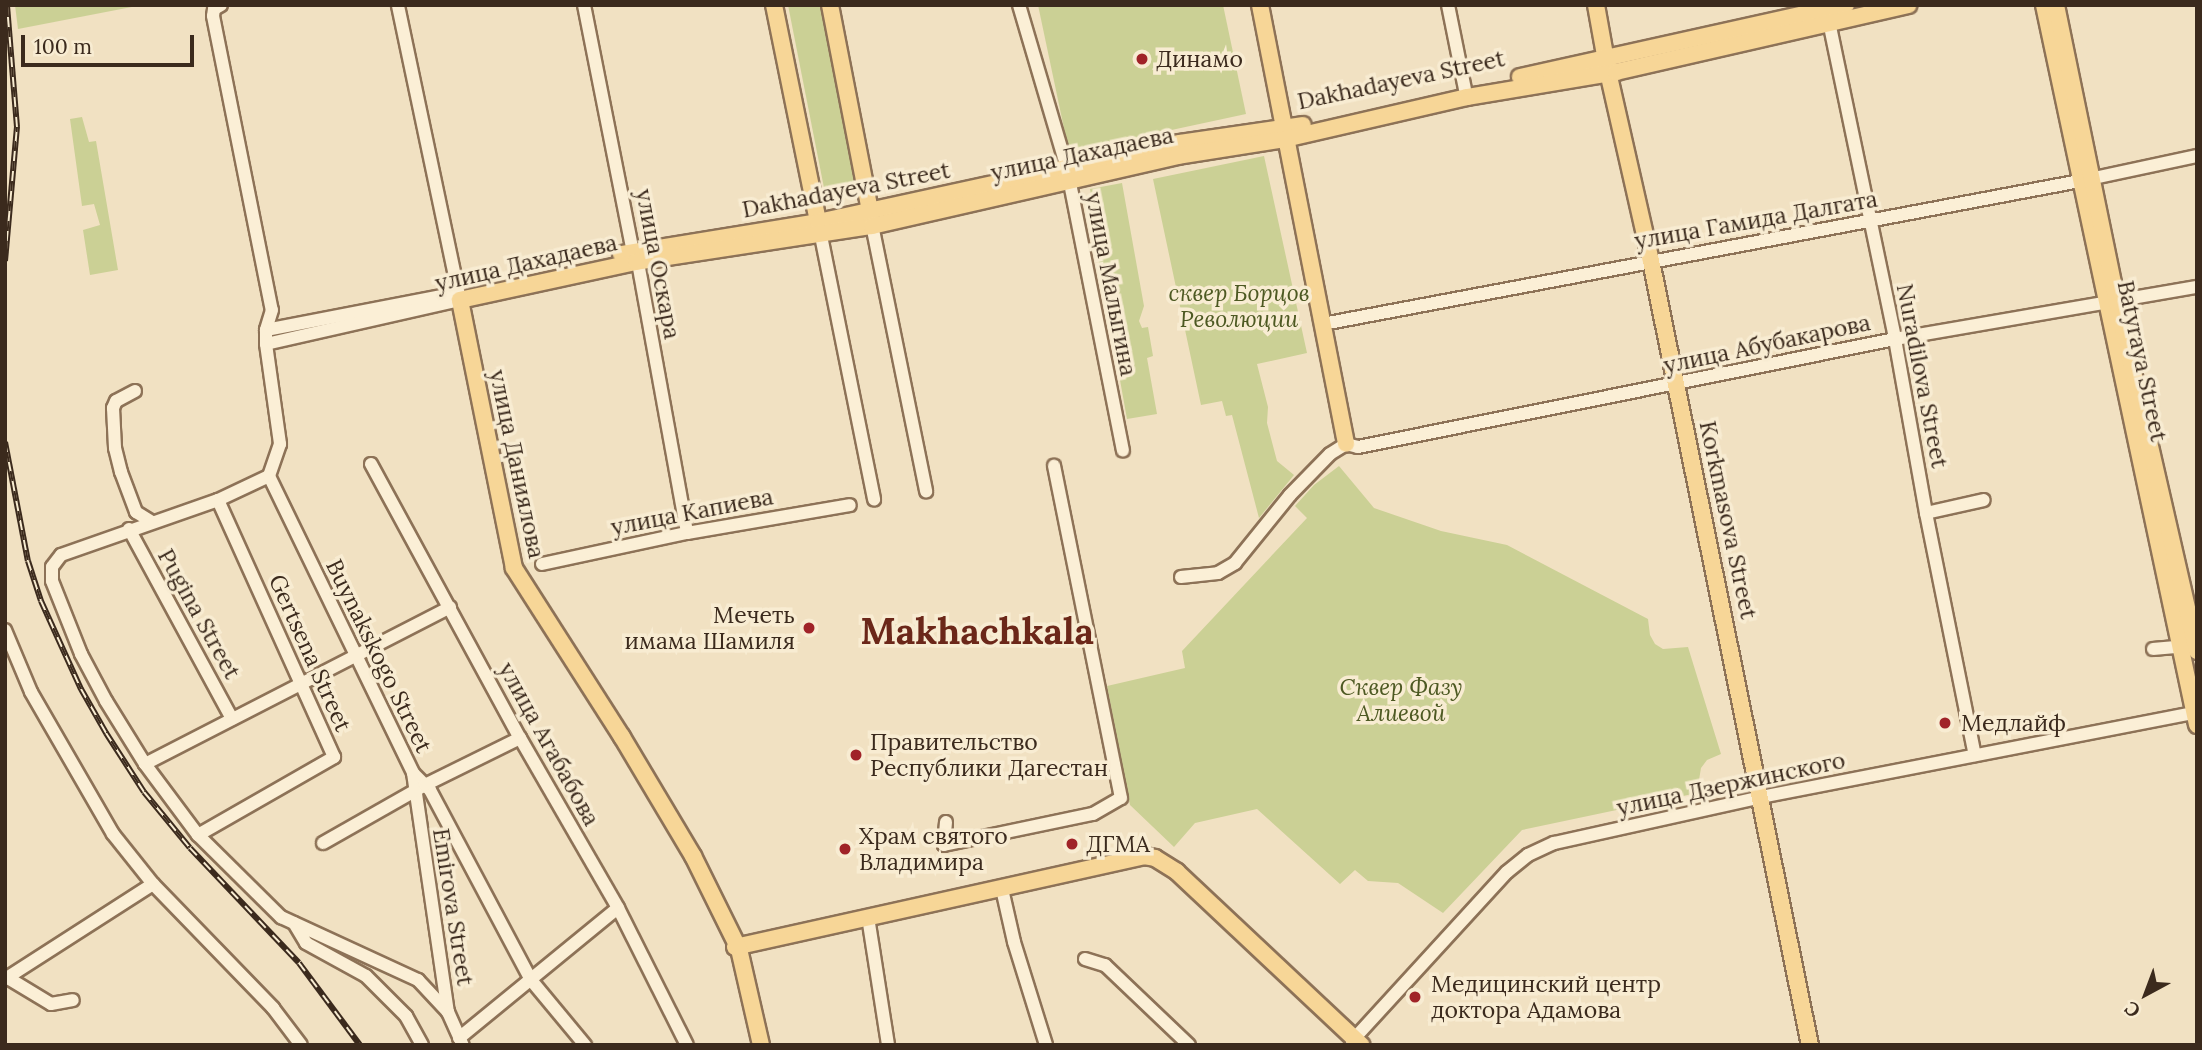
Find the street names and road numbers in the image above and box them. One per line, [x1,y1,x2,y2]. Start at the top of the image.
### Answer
street label: Dakhadayeva Street [1295,45,1507,115]
street label: улица Дахадаева [988,121,1176,187]
street label: Dakhadayeva Street [740,156,952,224]
street label: улица Гамида Далгата [1632,185,1880,255]
street label: улица Оскара [630,187,686,341]
street label: улица Малыгина [1080,190,1142,378]
street label: улица Дахадаева [432,229,620,297]
street label: Batyraya Street [2111,278,2173,444]
street label: Nuradilova Street [1891,281,1953,471]
street label: улица Абубакарова [1661,309,1873,379]
street label: улица Даниялова [484,367,550,561]
street label: Korkmasova Street [1694,418,1762,622]
street label: улица Капиева [609,483,775,541]
street label: Pugina Street [152,544,246,684]
street label: Buynakskogo Street [320,555,438,757]
street label: Gertsena Street [263,570,357,736]
street label: улица Агабабова [493,657,605,831]
street label: улица Дзержинского [1614,746,1848,822]
street label: Emirova Street [427,826,479,988]

